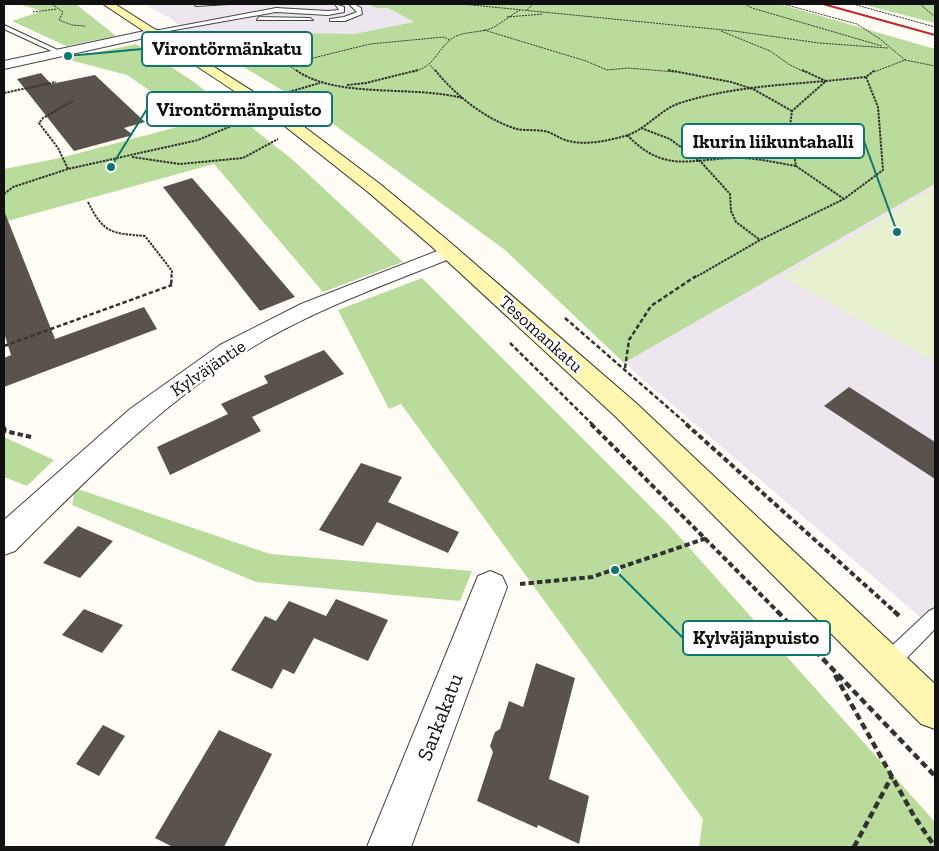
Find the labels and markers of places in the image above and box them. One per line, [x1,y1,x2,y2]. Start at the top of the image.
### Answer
callout: Virontörmänkatu [142,32,312,66]
callout: Virontörmänpuisto [147,92,332,126]
callout: Ikurin liikuntahalli [682,124,864,158]
callout: Kylväjänpuisto [683,621,830,655]

